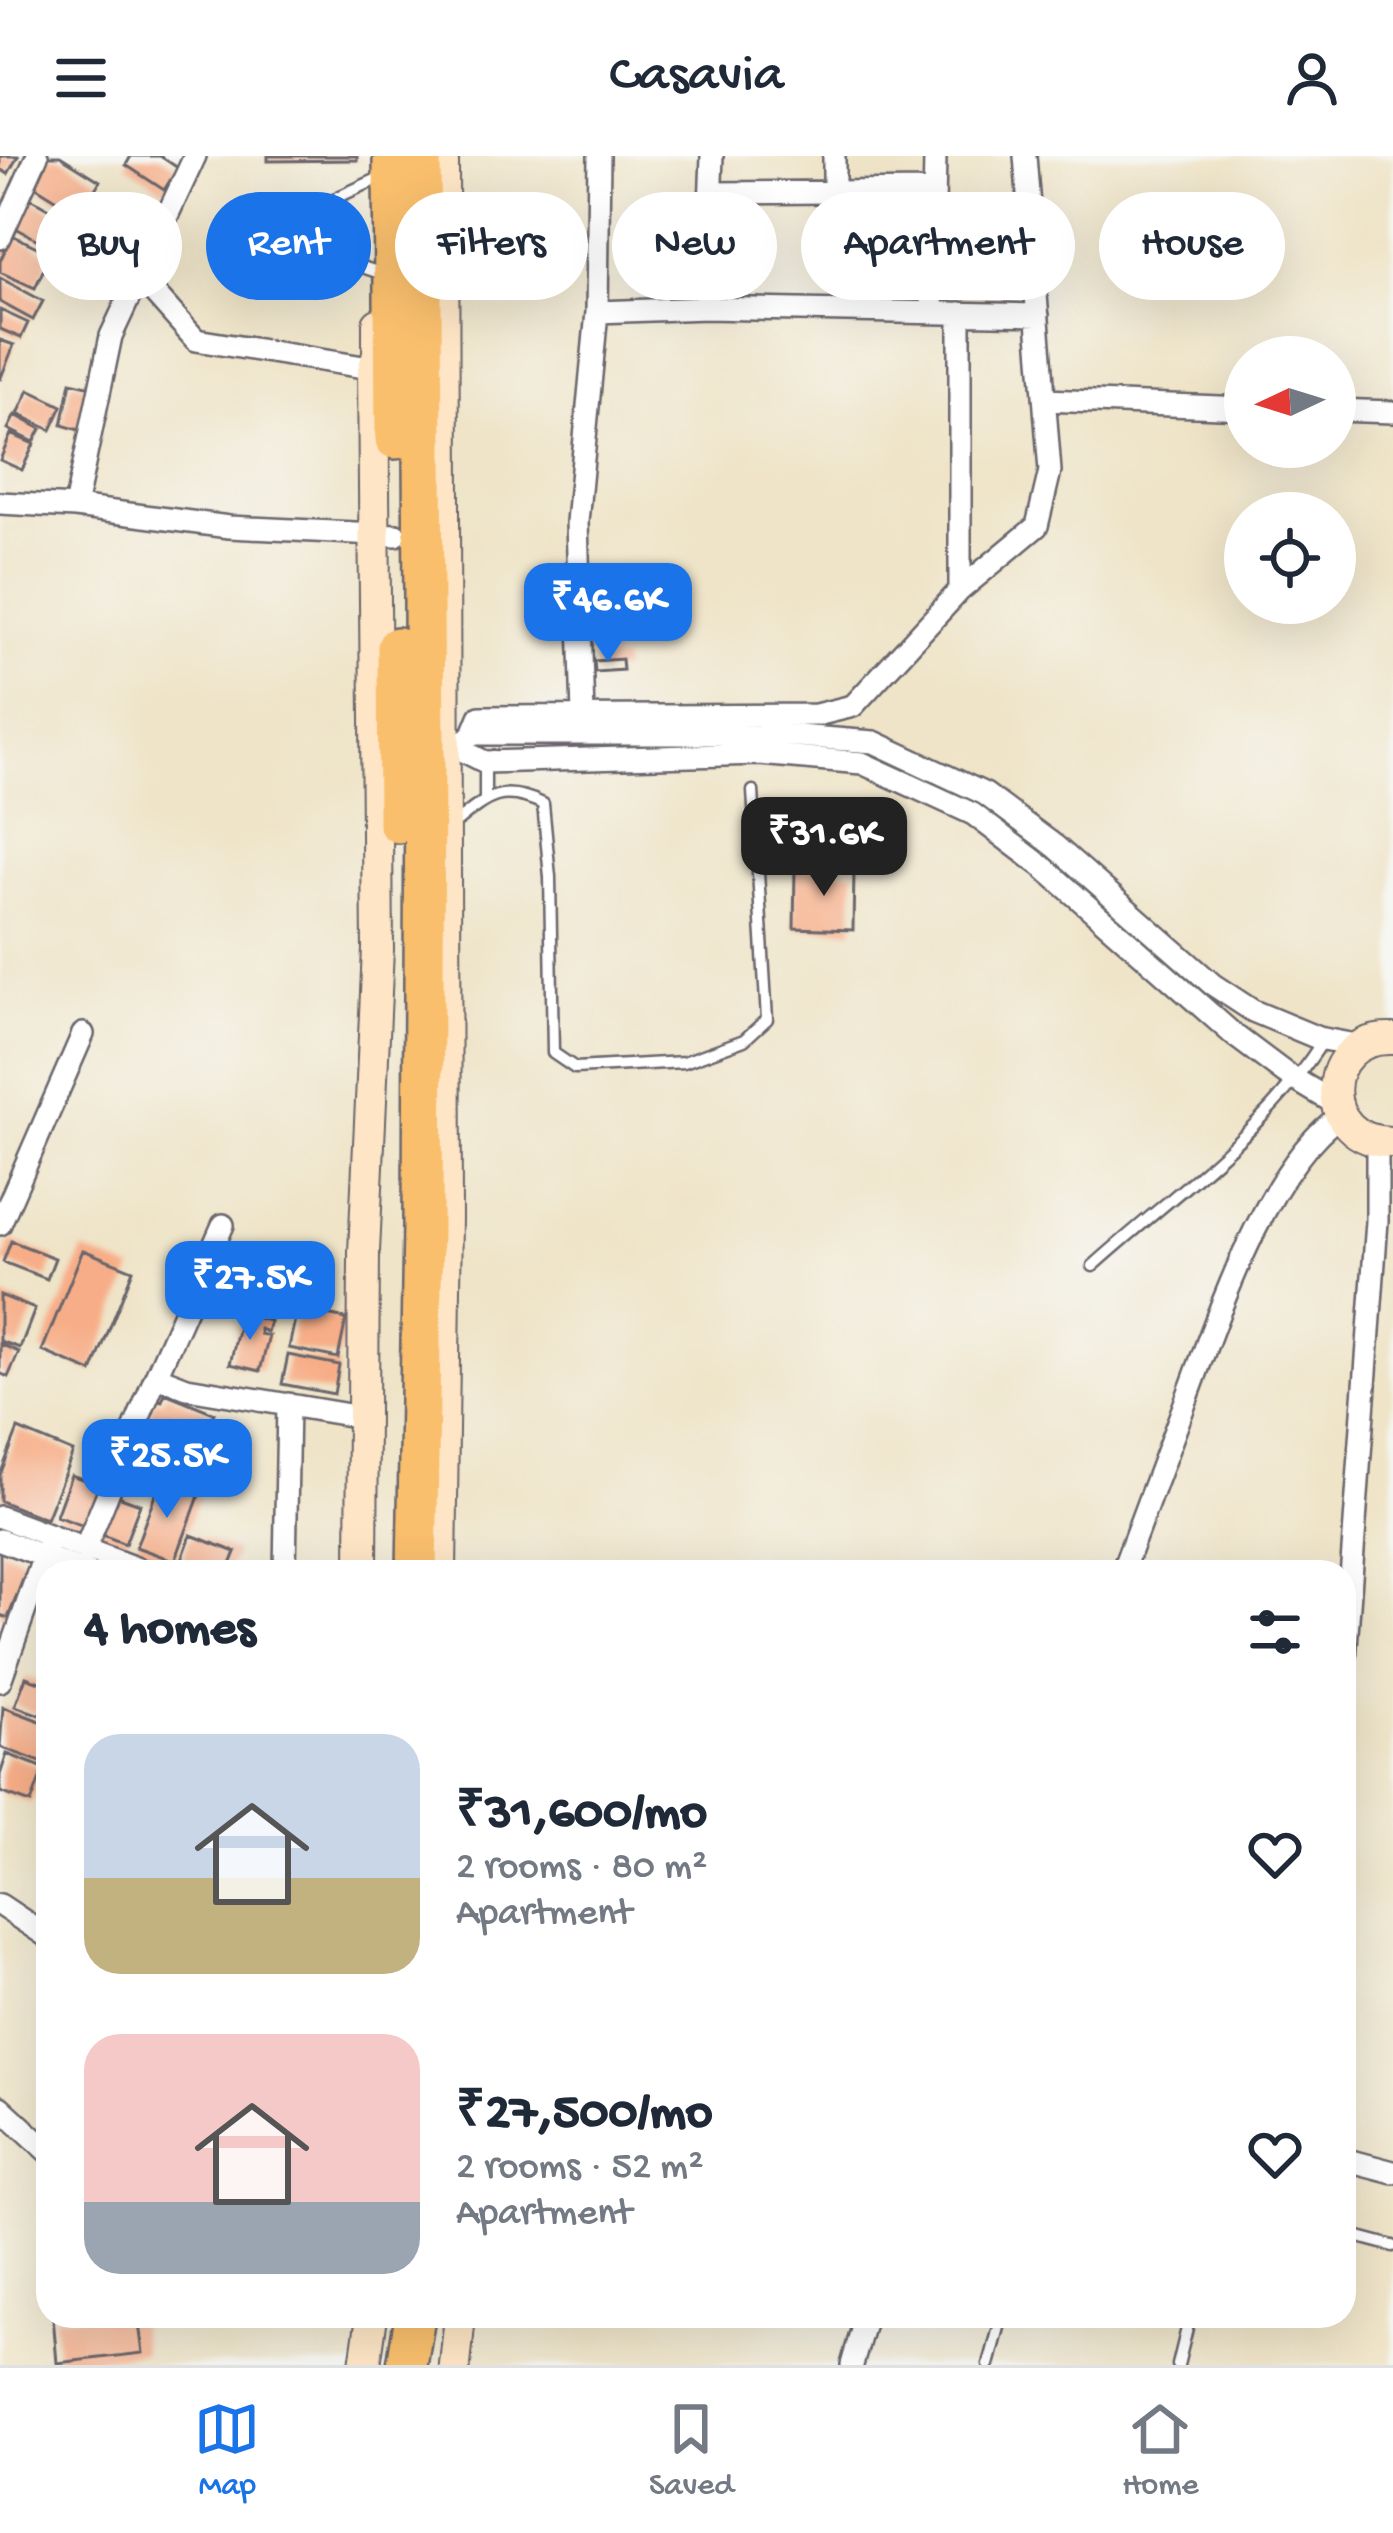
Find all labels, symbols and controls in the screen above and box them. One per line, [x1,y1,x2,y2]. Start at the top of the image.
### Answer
icon: menu [48,45,114,111]
icon: person [1279,45,1345,111]
text: Casavia [609,46,784,110]
chip: Buy [36,192,182,300]
chip: Rent [206,192,371,300]
chip: Filters [395,192,588,300]
chip: New [612,192,777,300]
chip: Apartment [801,192,1075,300]
chip: House [1099,192,1285,300]
north arrow [1224,336,1356,468]
map controls [1224,336,1356,624]
button: locate [1224,492,1356,624]
pin: ₹46.6K [510,563,706,665]
text: ₹46.6K [551,579,665,625]
pin: ₹31.6K [726,797,922,899]
text: ₹31.6K [768,813,880,859]
pin: ₹27.5K [152,1241,348,1343]
text: ₹27.5K [192,1257,308,1303]
pin: ₹25.5K [69,1419,265,1521]
text: ₹25.5K [109,1435,225,1481]
icon: filters [1242,1599,1308,1665]
text: 4 homes [84,1602,255,1662]
icon: home [180,1782,324,1926]
text: ₹31,600/mo [456,1786,707,1846]
icon: heart [1242,1821,1308,1887]
text: 2 rooms · 80 m² [456,1846,707,1892]
text: Apartment [456,1892,632,1938]
icon: home [180,2082,324,2226]
text: ₹27,500/mo [456,2086,712,2146]
icon: heart [1242,2121,1308,2187]
text: 2 rooms · 52 m² [456,2146,703,2192]
text: Apartment [456,2192,632,2238]
tab: Map [194,2396,260,2506]
tab: Saved [649,2396,734,2506]
tab: Home [1122,2396,1199,2506]

